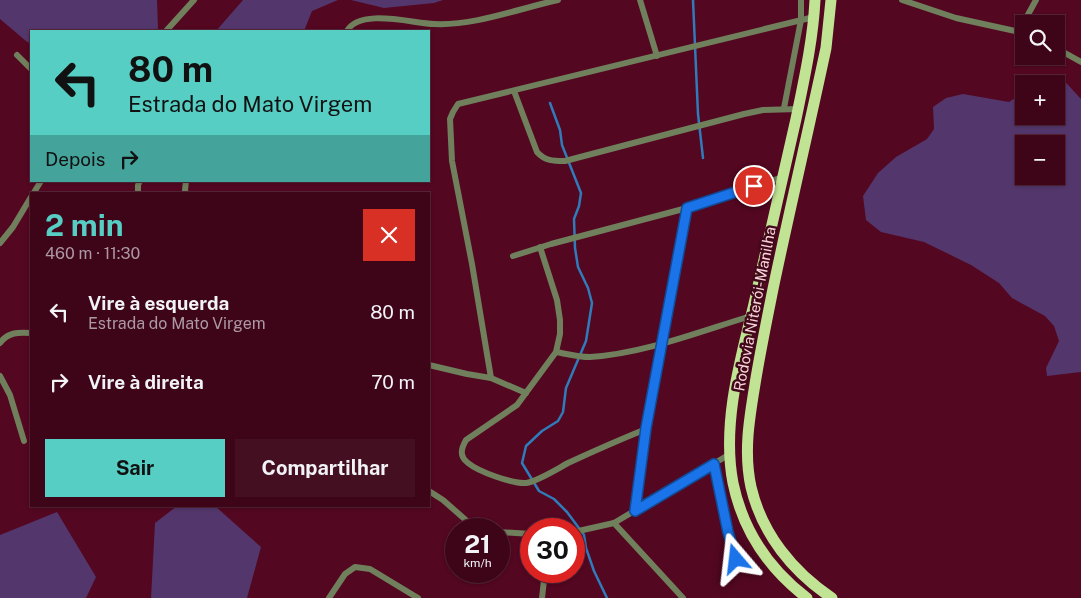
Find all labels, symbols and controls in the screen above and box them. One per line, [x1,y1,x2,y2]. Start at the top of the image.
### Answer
map controls [1015,15,1065,185]
button: search [1015,15,1065,65]
text: 80 m [128,49,213,90]
icon: left [45,50,110,115]
button: + [1015,75,1065,125]
text: Estrada do Mato Virgem [128,91,372,117]
button: − [1015,135,1065,185]
icon: right [115,145,143,173]
text: Depois [45,148,105,170]
pin [733,165,775,207]
icon: arrive [740,172,768,200]
text: 2 min [45,207,124,243]
button: close [363,209,415,261]
street label: Rodovia Niterói-Manilha [730,225,779,393]
text: 460 m · 11:30 [45,244,140,263]
text: Vire à esquerda [88,292,229,314]
icon: left [45,298,73,326]
text: 80 m [370,301,415,323]
text: Estrada do Mato Virgem [88,314,266,333]
icon: right [45,368,73,396]
text: Vire à direita [88,371,204,393]
text: 70 m [371,371,415,393]
button: Sair [45,439,225,497]
button: Compartilhar [235,439,415,497]
speed limit sign: 30 [520,518,585,583]
text: 21 [464,529,491,559]
position arrow [709,532,761,584]
text: km/h [463,556,492,570]

